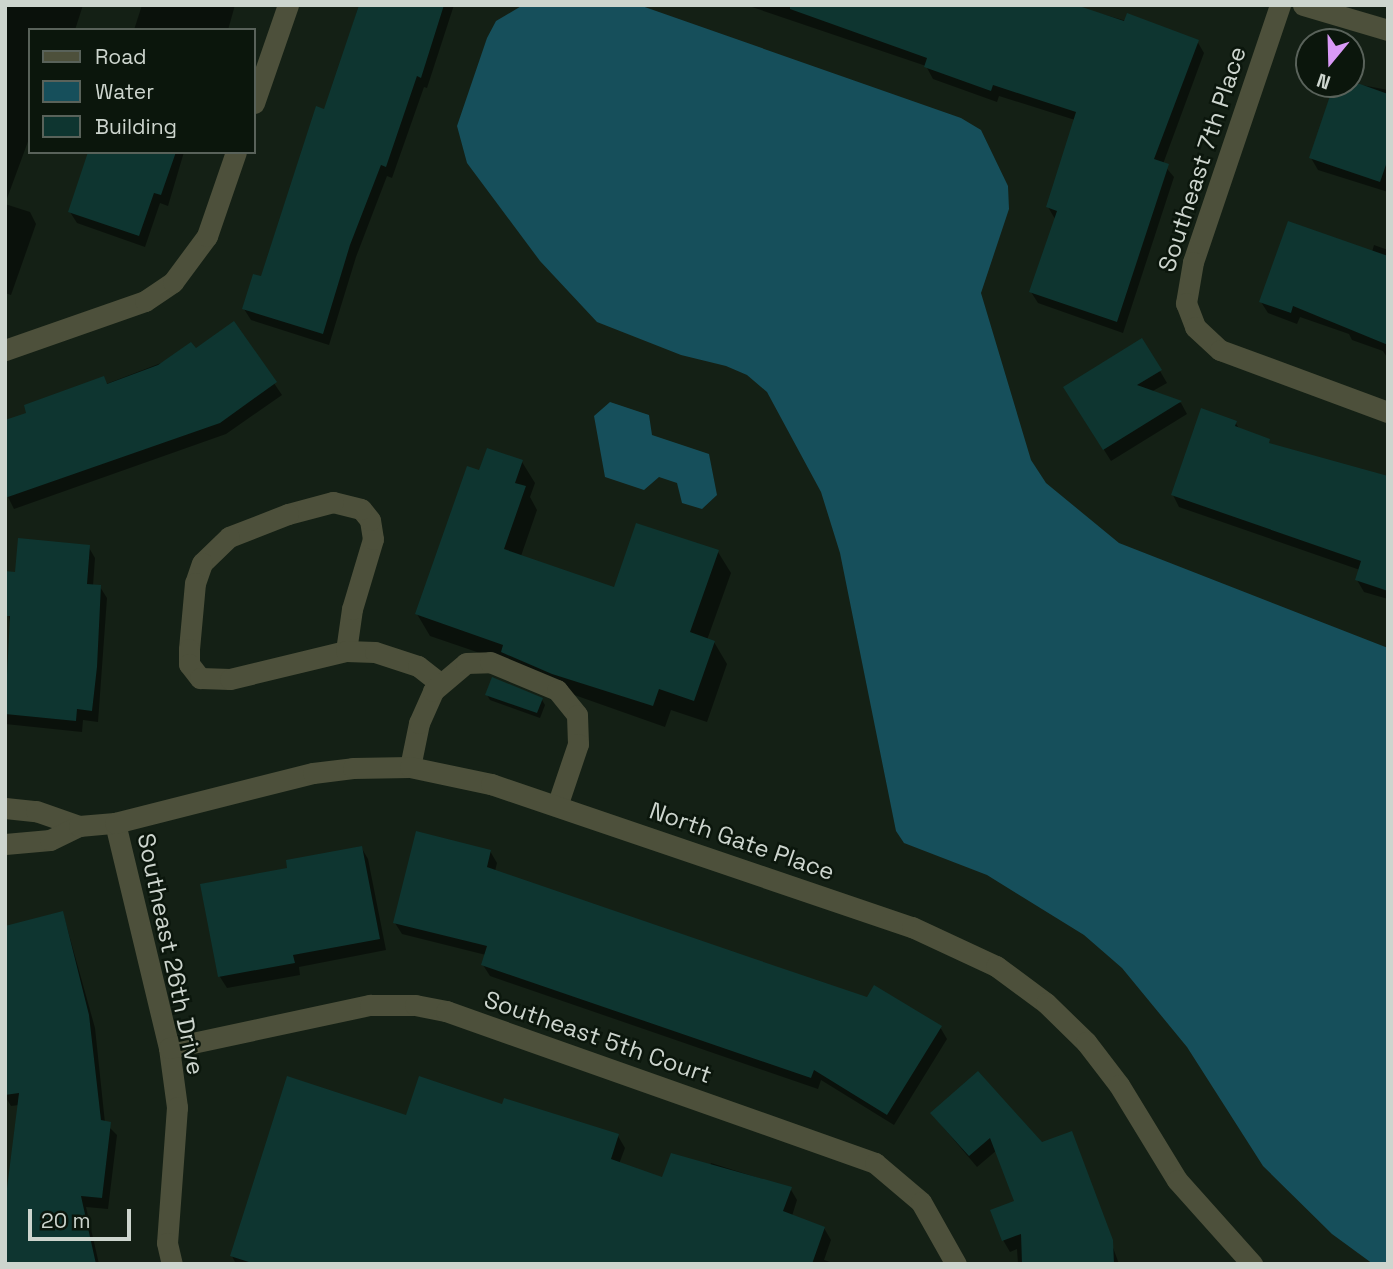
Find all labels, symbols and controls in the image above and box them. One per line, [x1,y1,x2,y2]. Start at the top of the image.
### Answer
legend [28,28,256,154]
north arrow [1295,28,1365,98]
text: Road [95,43,147,70]
street label: Southeast 7th Place [1152,43,1252,275]
text: N [1314,68,1334,95]
text: Water [95,78,154,105]
text: Building [95,113,177,140]
street label: North Gate Place [646,796,838,886]
street label: Southeast 26th Drive [131,831,211,1077]
street label: Southeast 5th Court [480,985,716,1089]
scale bar [32,1196,135,1240]
text: 20 m [41,1207,91,1234]

